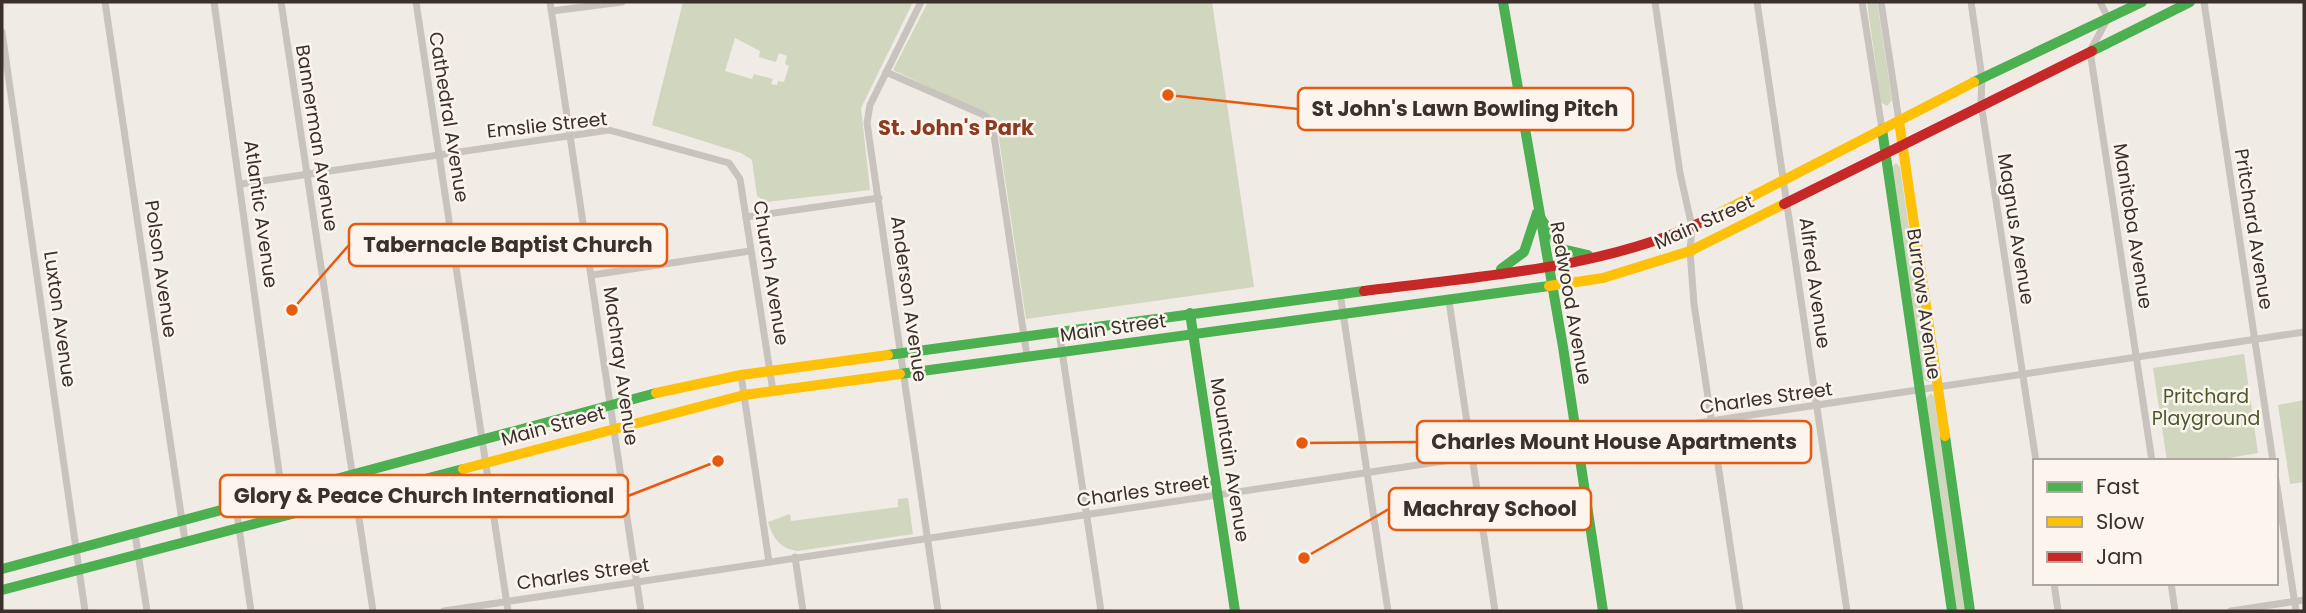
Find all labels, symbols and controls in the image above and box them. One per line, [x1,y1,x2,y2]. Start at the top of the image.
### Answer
street label: Cathedral Avenue [422,30,476,204]
street label: Bannerman Avenue [289,43,345,233]
callout: St John's Lawn Bowling Pitch [1298,88,1633,130]
text: St John's Lawn Bowling Pitch [1312,94,1618,123]
street label: Emslie Street [485,105,609,145]
district label: St. John's Park [878,113,1034,142]
street label: Atlantic Avenue [237,138,285,290]
street label: Manitoba Avenue [2107,141,2159,311]
street label: Pritchard Avenue [2228,147,2280,311]
street label: Magnus Avenue [1991,151,2041,307]
street label: Main Street [1650,188,1758,256]
street label: Polson Avenue [138,199,184,339]
street label: Church Avenue [746,199,796,347]
street label: Anderson Avenue [884,214,934,384]
street label: Alfred Avenue [1792,216,1838,350]
street label: Redwood Avenue [1543,219,1599,387]
callout: Tabernacle Baptist Church [349,224,667,266]
street label: Burrows Avenue [1900,227,1948,381]
text: Tabernacle Baptist Church [363,230,653,259]
street label: Luxton Avenue [37,249,83,389]
street label: Machray Avenue [597,285,645,447]
street label: Main Street [1058,307,1168,349]
street label: Charles Street [1698,375,1834,421]
street label: Mountain Avenue [1204,376,1256,544]
park label: Pritchard Playground [2152,383,2260,432]
street label: Main Street [498,399,608,453]
callout: Charles Mount House Apartments [1417,421,1811,463]
text: Charles Mount House Apartments [1431,427,1797,456]
legend [2033,459,2278,585]
street label: Charles Street [1075,468,1211,514]
text: Fast [2096,472,2139,501]
callout: Glory & Peace Church International [220,475,628,517]
text: Glory & Peace Church International [234,481,614,510]
callout: Machray School [1389,488,1591,530]
text: Machray School [1403,494,1577,523]
text: Slow [2096,507,2144,536]
text: Jam [2096,542,2143,571]
street label: Charles Street [515,551,651,597]

